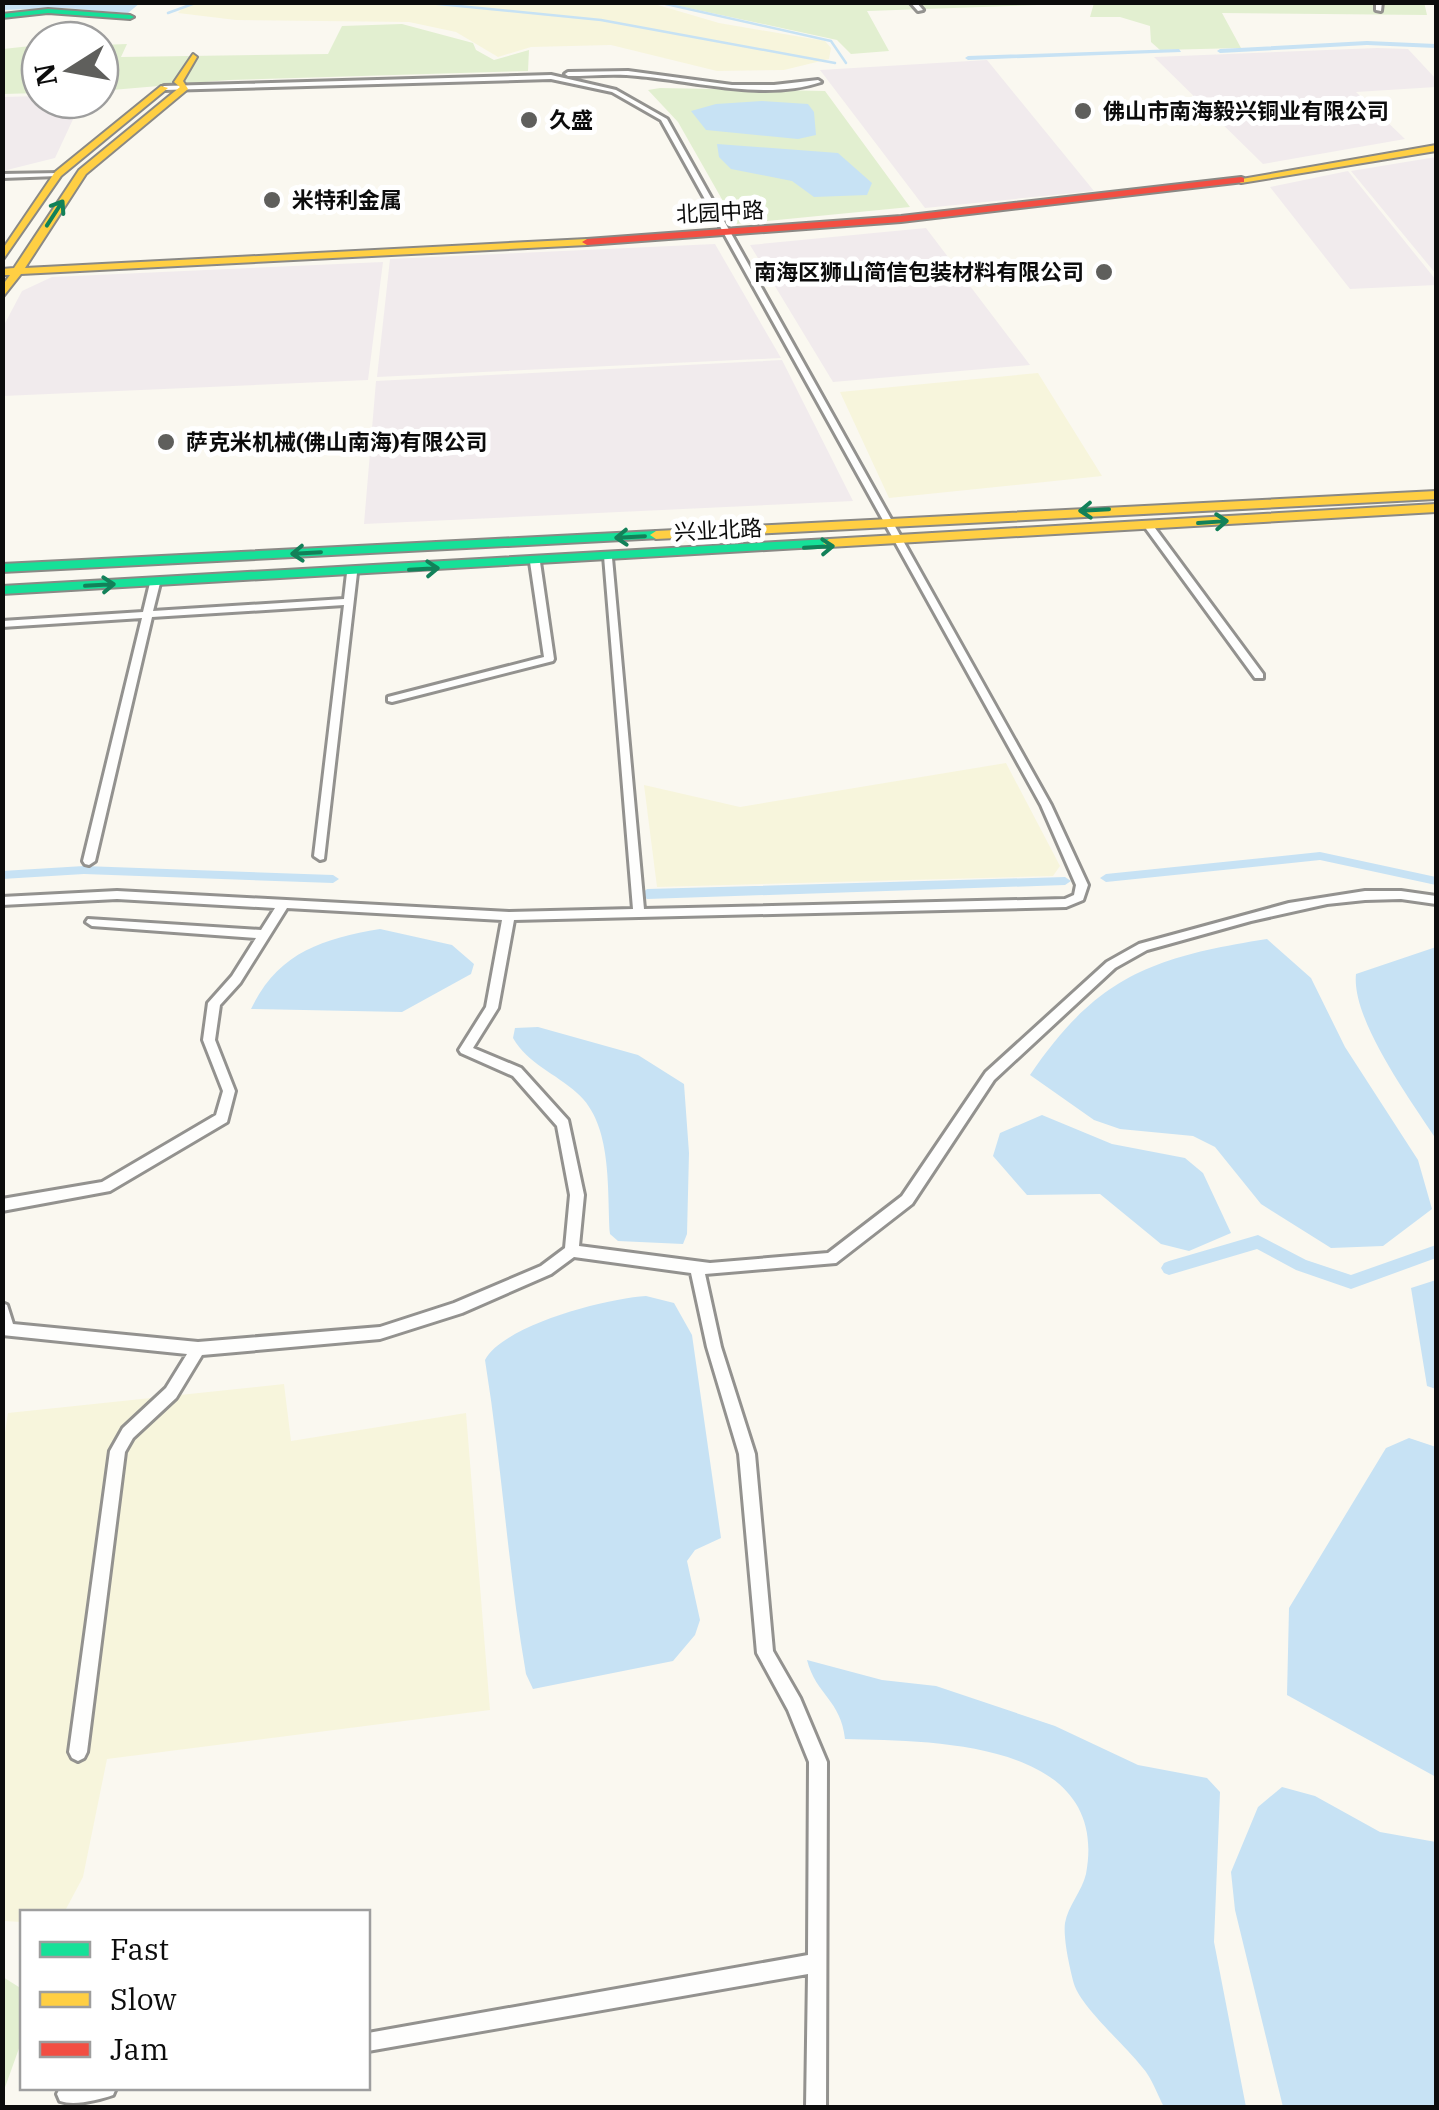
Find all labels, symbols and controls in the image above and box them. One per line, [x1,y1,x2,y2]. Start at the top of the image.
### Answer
north arrow [20,20,120,120]
text: N [25,60,65,89]
place label: 佛山市南海毅兴铜业有限公司 [1103,96,1389,125]
marker: 佛山市南海毅兴铜业有限公司 [1072,100,1094,122]
place label: 久盛 [549,105,593,134]
marker: 久盛 [518,109,540,131]
place label: 米特利金属 [292,185,402,214]
marker: 米特利金属 [261,189,283,211]
street label: 北园中路 [675,195,765,228]
one-way arrow [45,199,66,228]
place label: 南海区狮山简信包装材料有限公司 [754,257,1084,286]
marker: 南海区狮山简信包装材料有限公司 [1093,261,1115,283]
place label: 萨克米机械(佛山南海)有限公司 [186,427,488,456]
marker: 萨克米机械(佛山南海)有限公司 [155,431,177,453]
one-way arrow [1079,501,1111,520]
one-way arrow [1197,512,1229,531]
street label: 兴业北路 [673,513,763,546]
one-way arrow [615,528,647,547]
one-way arrow [802,537,834,556]
one-way arrow [290,544,322,563]
one-way arrow [408,559,440,578]
one-way arrow [83,576,115,595]
legend [20,1910,370,2090]
text: Fast [110,1929,169,1968]
text: Slow [110,1979,177,2018]
text: Jam [110,2029,169,2068]

